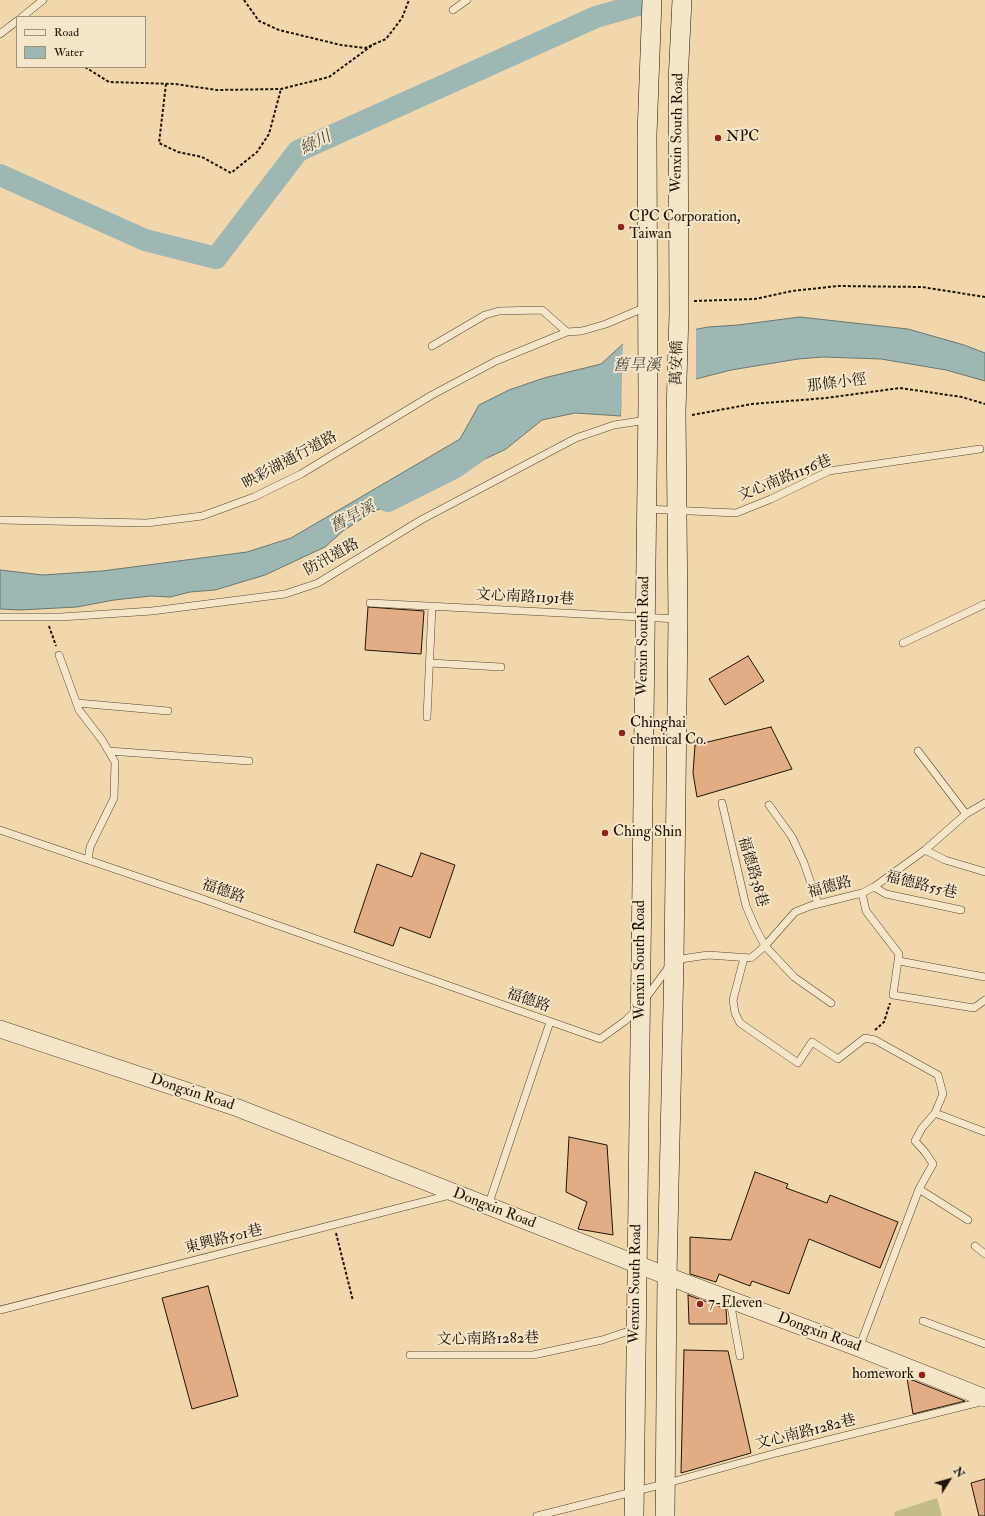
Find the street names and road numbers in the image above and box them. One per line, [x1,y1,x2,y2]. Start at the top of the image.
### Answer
street label: Wenxin South Road [668,73,688,193]
street label: 萬安橋 [669,340,687,386]
street label: 那條小徑 [806,371,868,397]
street label: 映彩湖通行道路 [239,428,341,494]
street label: 文心南路1156巷 [735,452,835,506]
street label: 防汛道路 [301,536,363,580]
street label: Wenxin South Road [634,576,654,696]
street label: 文心南路1191巷 [475,586,575,610]
street label: 福德路38巷 [733,835,771,909]
street label: 福德路55巷 [883,868,959,904]
street label: 福德路 [806,873,854,903]
street label: 福德路 [199,876,247,908]
street label: Wenxin South Road [632,900,650,1020]
street label: 福德路 [504,985,552,1017]
street label: Dongxin Road [148,1071,236,1115]
street label: Dongxin Road [450,1185,538,1233]
street label: 東興路501巷 [183,1222,265,1258]
street label: Wenxin South Road [626,1224,646,1344]
street label: Dongxin Road [775,1310,863,1356]
street label: 文心南路1282巷 [437,1330,539,1350]
street label: 文心南路1282巷 [754,1412,858,1454]

